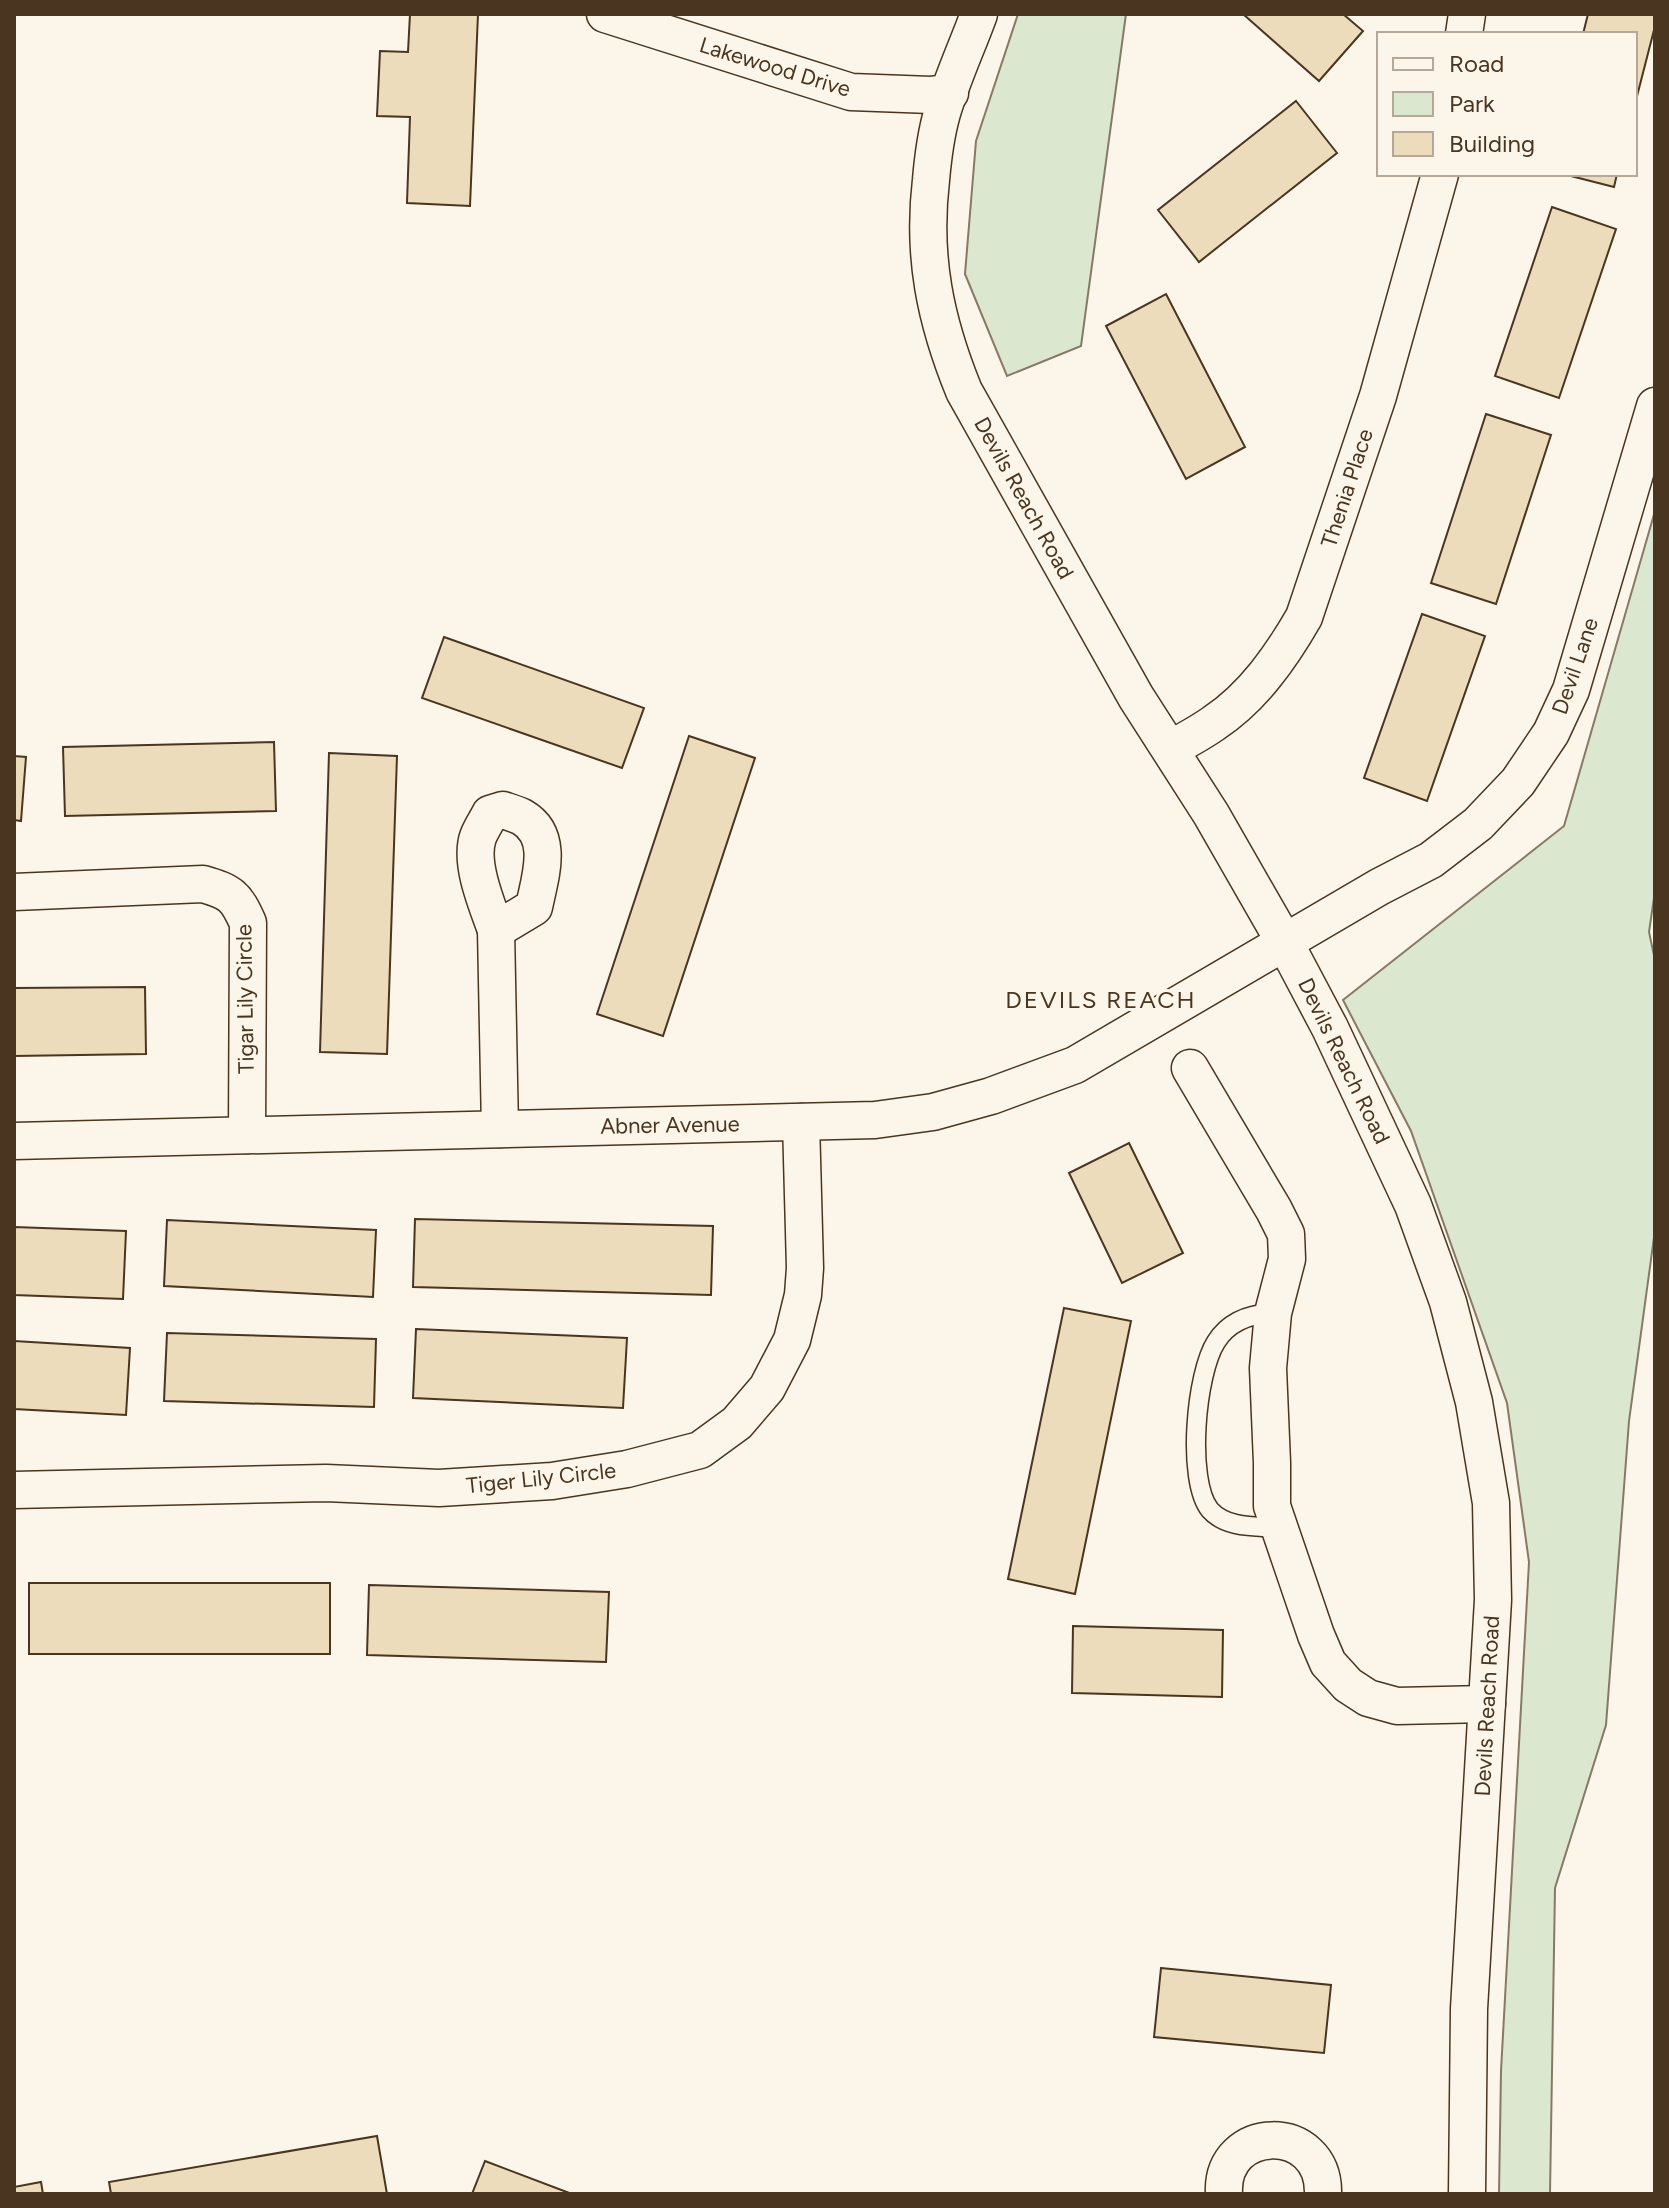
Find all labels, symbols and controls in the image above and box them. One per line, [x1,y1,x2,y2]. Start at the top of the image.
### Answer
street label: Lakewood Drive [696,31,854,103]
legend [1377,32,1637,176]
text: Road [1449,49,1504,78]
text: Park [1449,89,1495,118]
text: Building [1449,129,1535,158]
street label: Devils Reach Road [968,412,1080,584]
street label: Thenia Place [1315,425,1379,551]
street label: Devil Lane [1546,614,1604,718]
street label: Tigar Lily Circle [230,924,260,1074]
street label: Devils Reach Road [1292,974,1396,1148]
district label: DEVILS REACH [1005,985,1197,1014]
street label: Abner Avenue [600,1110,740,1140]
street label: Tiger Lily Circle [465,1457,617,1499]
street label: Devils Reach Road [1469,1615,1505,1797]

